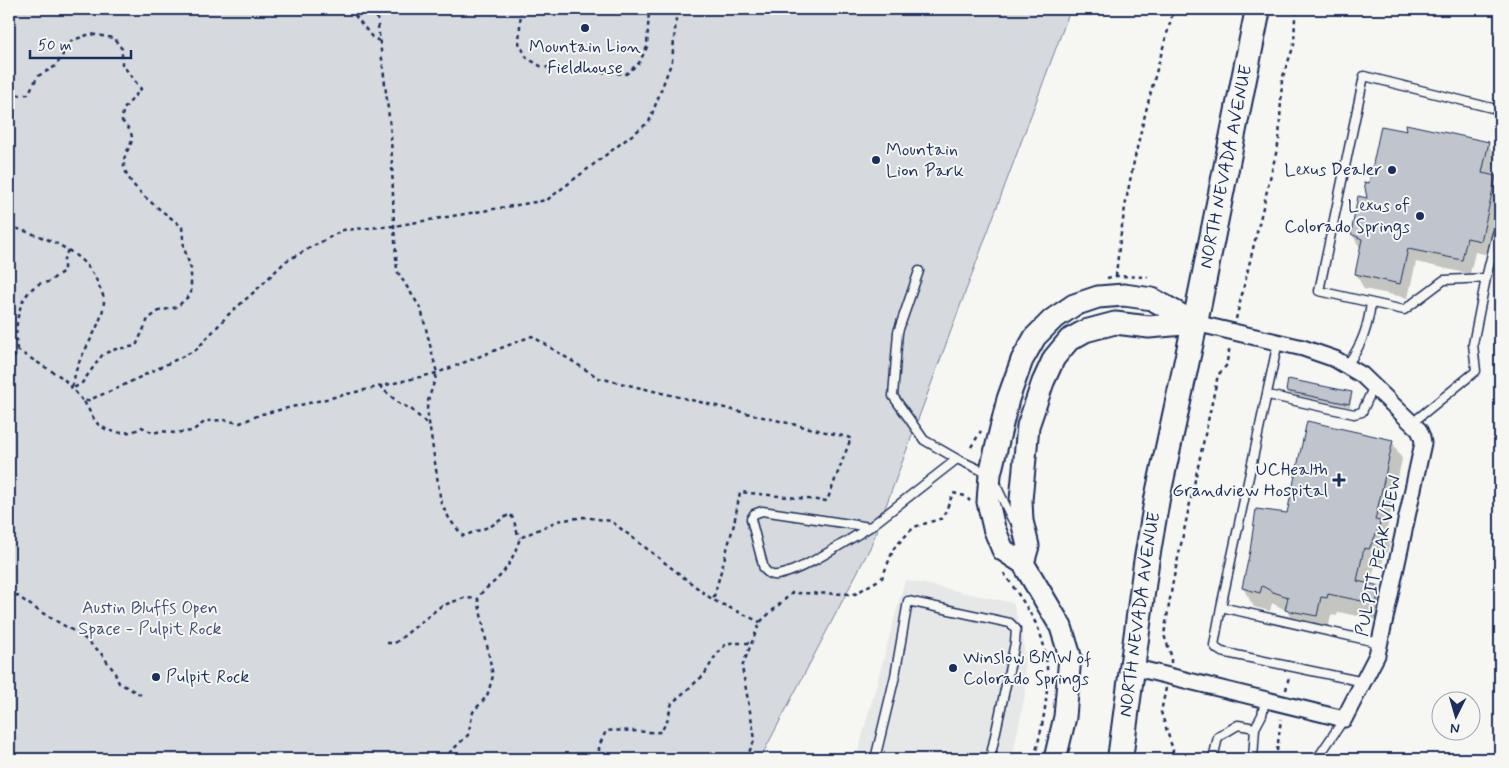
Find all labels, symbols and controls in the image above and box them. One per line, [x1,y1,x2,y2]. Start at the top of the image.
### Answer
marker: Mountain Lion Fieldhouse [579,22,591,34]
scale bar [30,28,131,60]
place label: Mountain Lion Fieldhouse [529,35,641,80]
text: 50 m [38,36,72,56]
street label: NORTH NEVADA AVENUE [1194,63,1258,271]
place label: Mountain Lion Park [886,138,964,183]
marker: Mountain Lion Park [870,154,882,166]
place label: Lexus Dealer [1284,158,1382,182]
marker: Lexus Dealer [1386,164,1398,176]
place label: Lexus of Colorado Springs [1284,194,1410,240]
marker: Lexus of Colorado Springs [1414,210,1426,222]
place label: UCHealth Grandview Hospital [1172,458,1328,503]
marker: UCHealth Grandview Hospital [1332,473,1346,487]
street label: PULPIT PEAK VIEW [1350,473,1408,639]
street label: NORTH NEVADA AVENUE [1114,510,1167,718]
park label: Austin Bluffs Open Space - Pulpit Rock [78,596,222,641]
place label: Winslow BMW of Colorado Springs [963,646,1091,692]
marker: Winslow BMW of Colorado Springs [947,662,959,674]
place label: Pulpit Rock [166,665,249,689]
marker: Pulpit Rock [150,671,162,683]
north arrow [1432,690,1482,740]
text: N [1450,719,1460,737]

